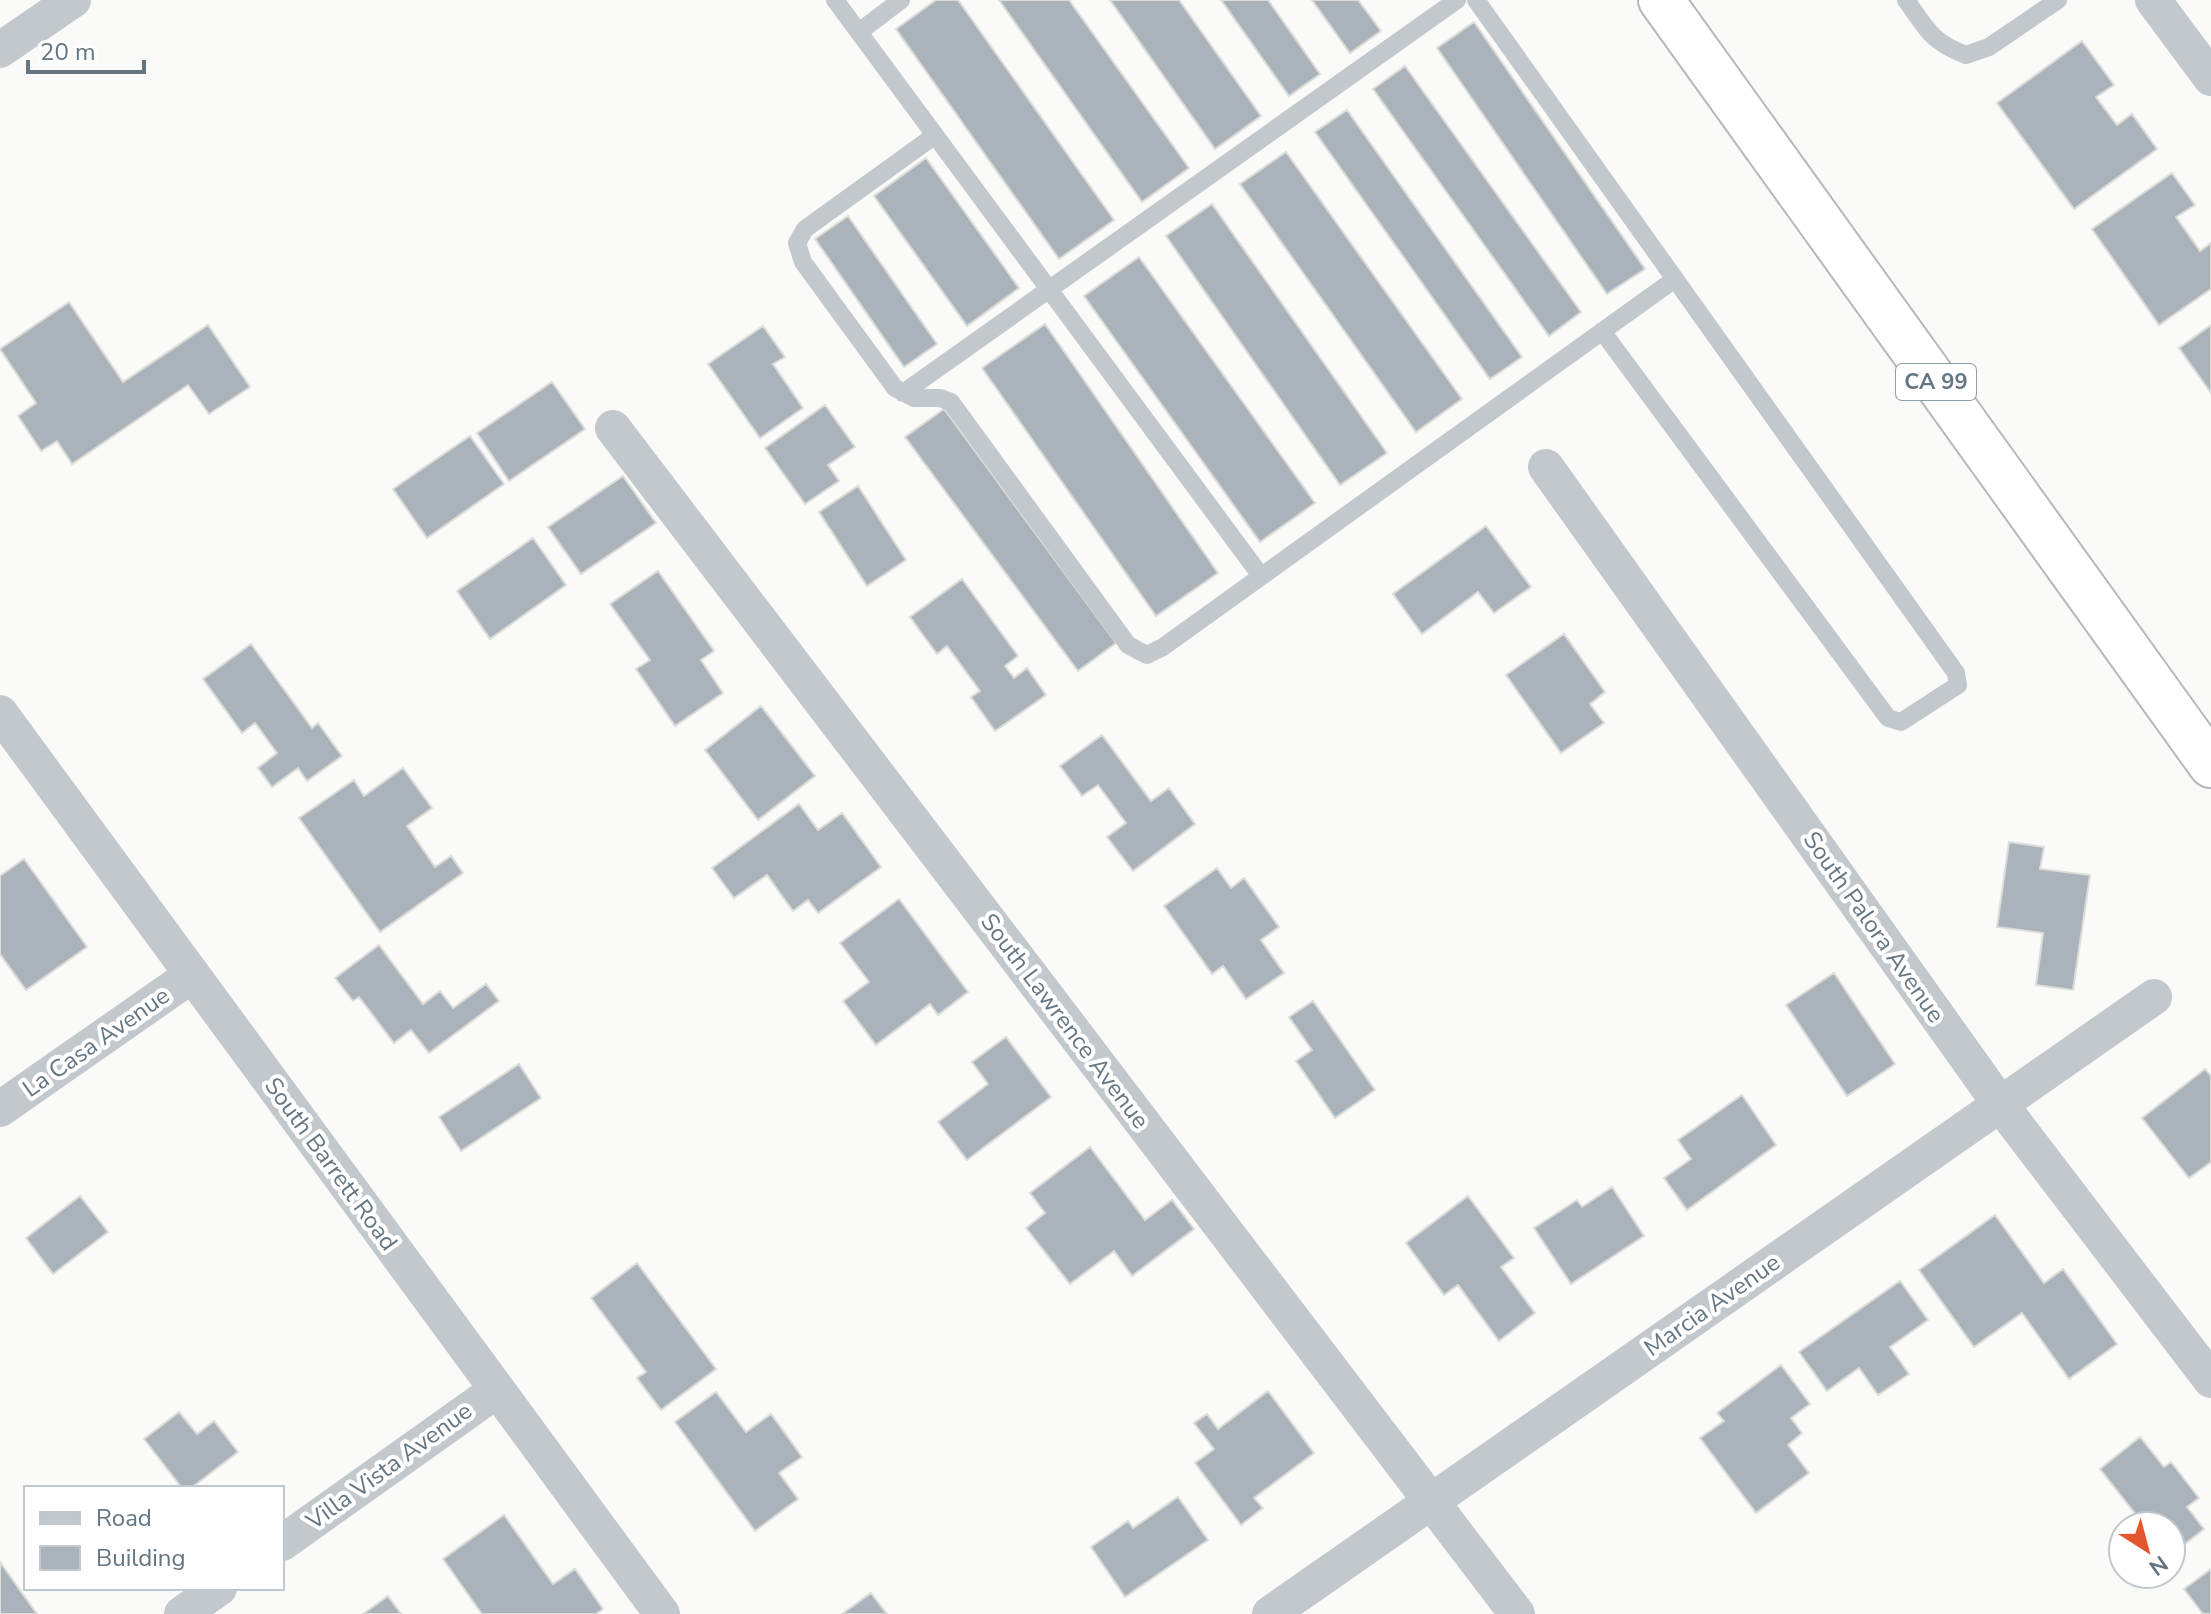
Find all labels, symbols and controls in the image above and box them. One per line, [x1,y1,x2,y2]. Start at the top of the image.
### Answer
scale bar [28,24,144,74]
text: 20 m [40,36,96,68]
road number: CA 99 [1896,364,1976,400]
street label: South Palora Avenue [1796,825,1952,1029]
street label: South Lawrence Avenue [973,907,1157,1135]
street label: La Casa Avenue [16,979,176,1105]
street label: South Barrett Road [257,1071,405,1257]
street label: Marcia Avenue [1638,1246,1786,1364]
street label: Villa Vista Avenue [299,1395,478,1538]
legend [24,1486,284,1590]
text: Road [96,1502,152,1534]
north arrow [2107,1510,2187,1590]
text: Building [96,1542,186,1574]
text: N [2143,1548,2174,1582]

